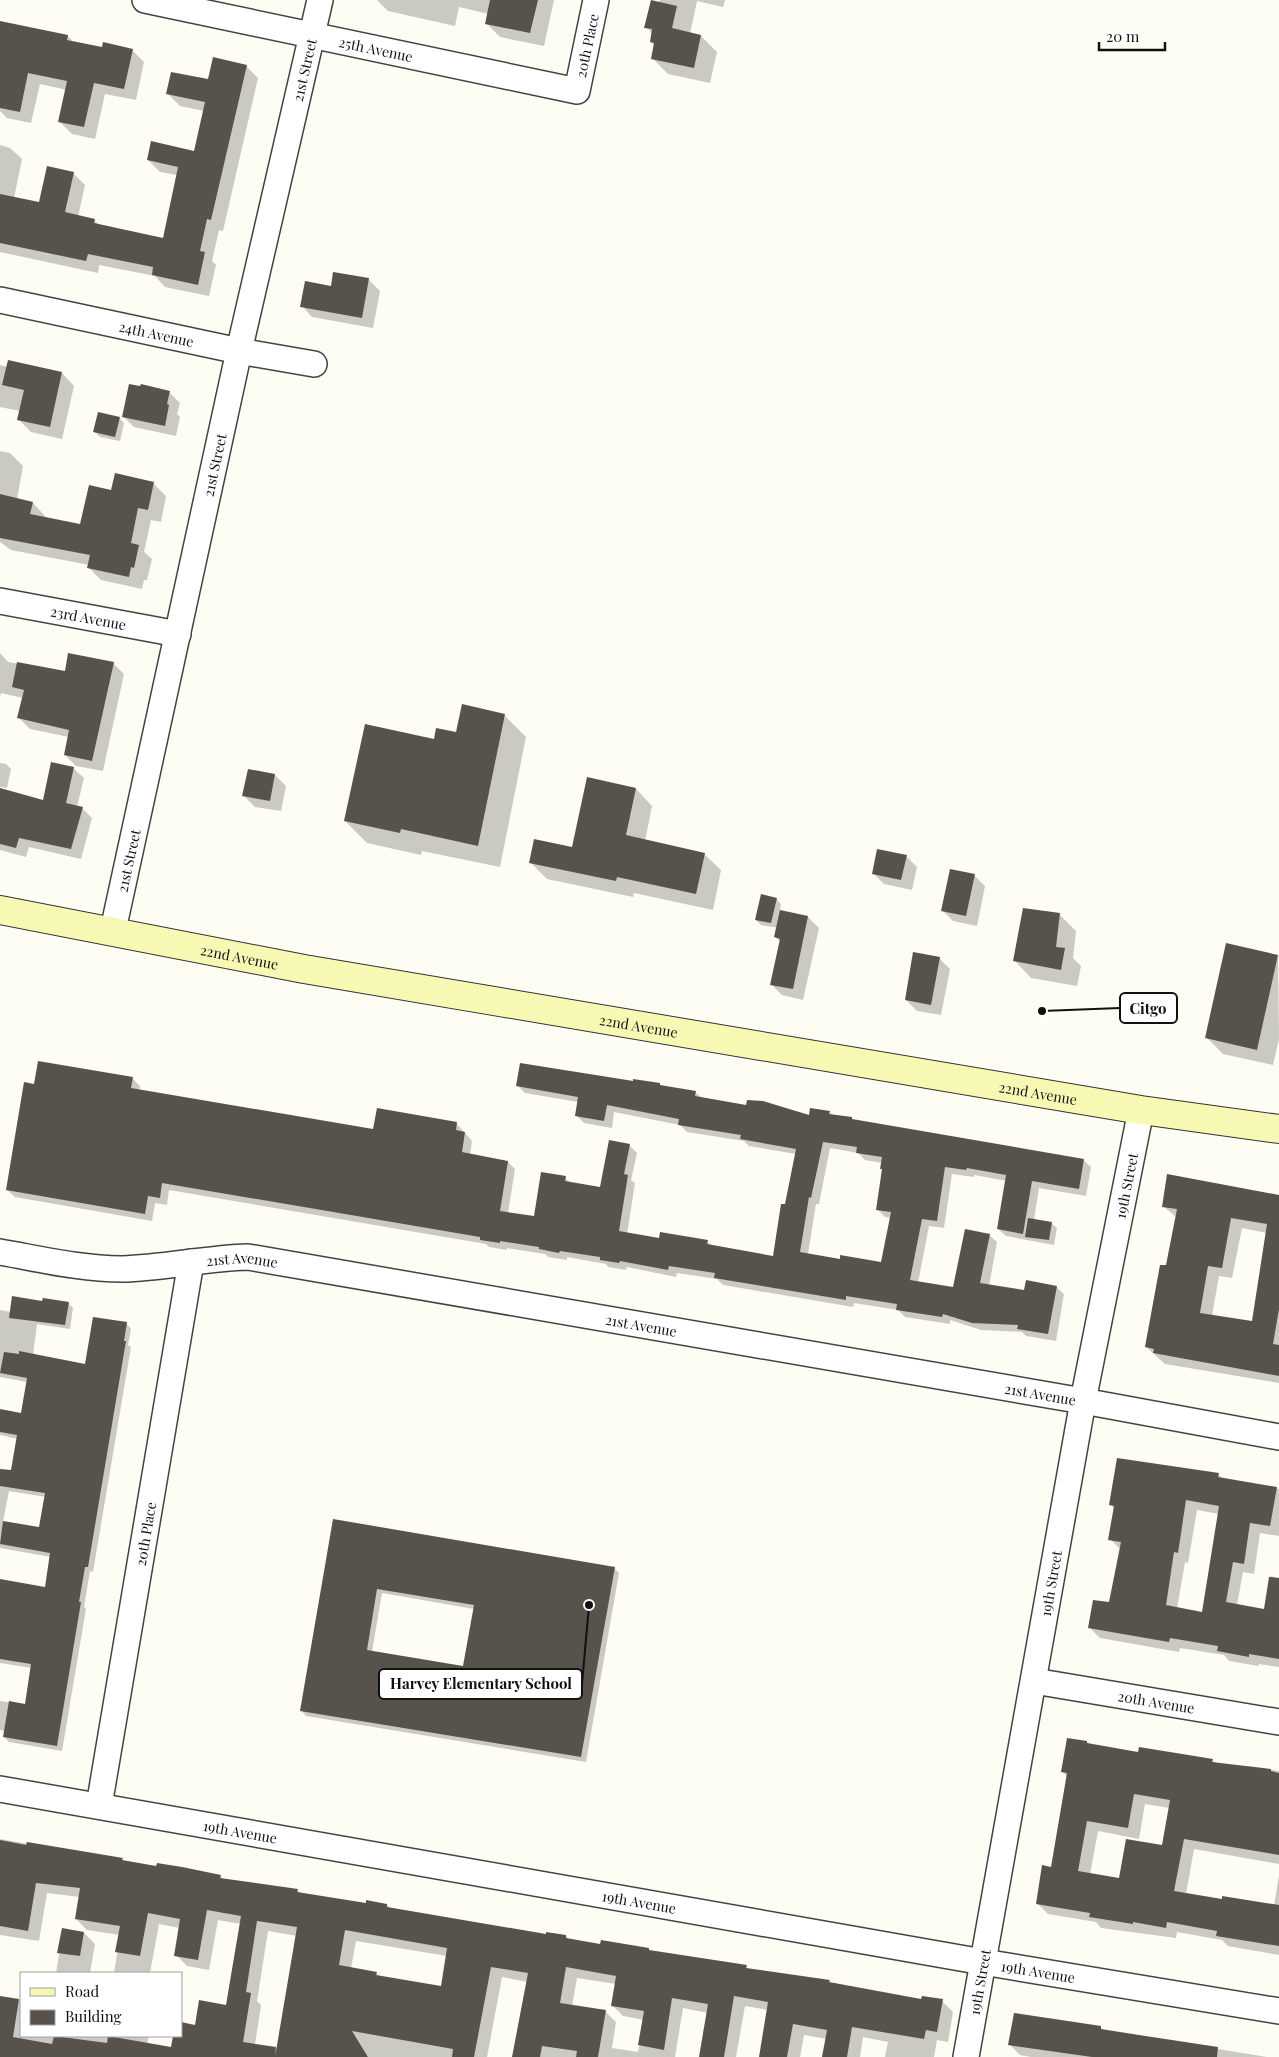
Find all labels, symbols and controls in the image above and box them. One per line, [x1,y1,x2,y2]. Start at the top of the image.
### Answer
street label: 20th Place [571,12,602,79]
scale bar [1099,20,1165,52]
text: 20 m [1106,26,1140,46]
street label: 25th Avenue [337,32,415,66]
street label: 21st Street [287,36,321,103]
street label: 24th Avenue [117,316,196,351]
street label: 21st Street [198,431,231,498]
street label: 23rd Avenue [49,601,128,634]
street label: 21st Street [112,826,144,894]
street label: 22nd Avenue [199,940,280,973]
callout: Citgo [1120,993,1177,1023]
text: Citgo [1130,998,1167,1018]
street label: 22nd Avenue [598,1009,679,1041]
street label: 22nd Avenue [997,1077,1079,1109]
street label: 19th Street [1110,1150,1142,1220]
street label: 21st Avenue [205,1247,279,1271]
street label: 21st Avenue [604,1309,678,1340]
street label: 21st Avenue [1003,1378,1078,1409]
street label: 20th Place [130,1500,160,1567]
street label: 19th Street [1035,1548,1066,1618]
callout: Harvey Elementary School [379,1669,582,1699]
text: Harvey Elementary School [390,1673,572,1693]
street label: 20th Avenue [1116,1686,1196,1717]
street label: 19th Avenue [202,1815,279,1847]
street label: 19th Avenue [601,1886,678,1917]
street label: 19th Street [964,1947,995,2017]
street label: 19th Avenue [1000,1956,1077,1987]
legend [20,1972,182,2037]
text: Road [65,1981,99,2001]
text: Building [65,2006,122,2026]

